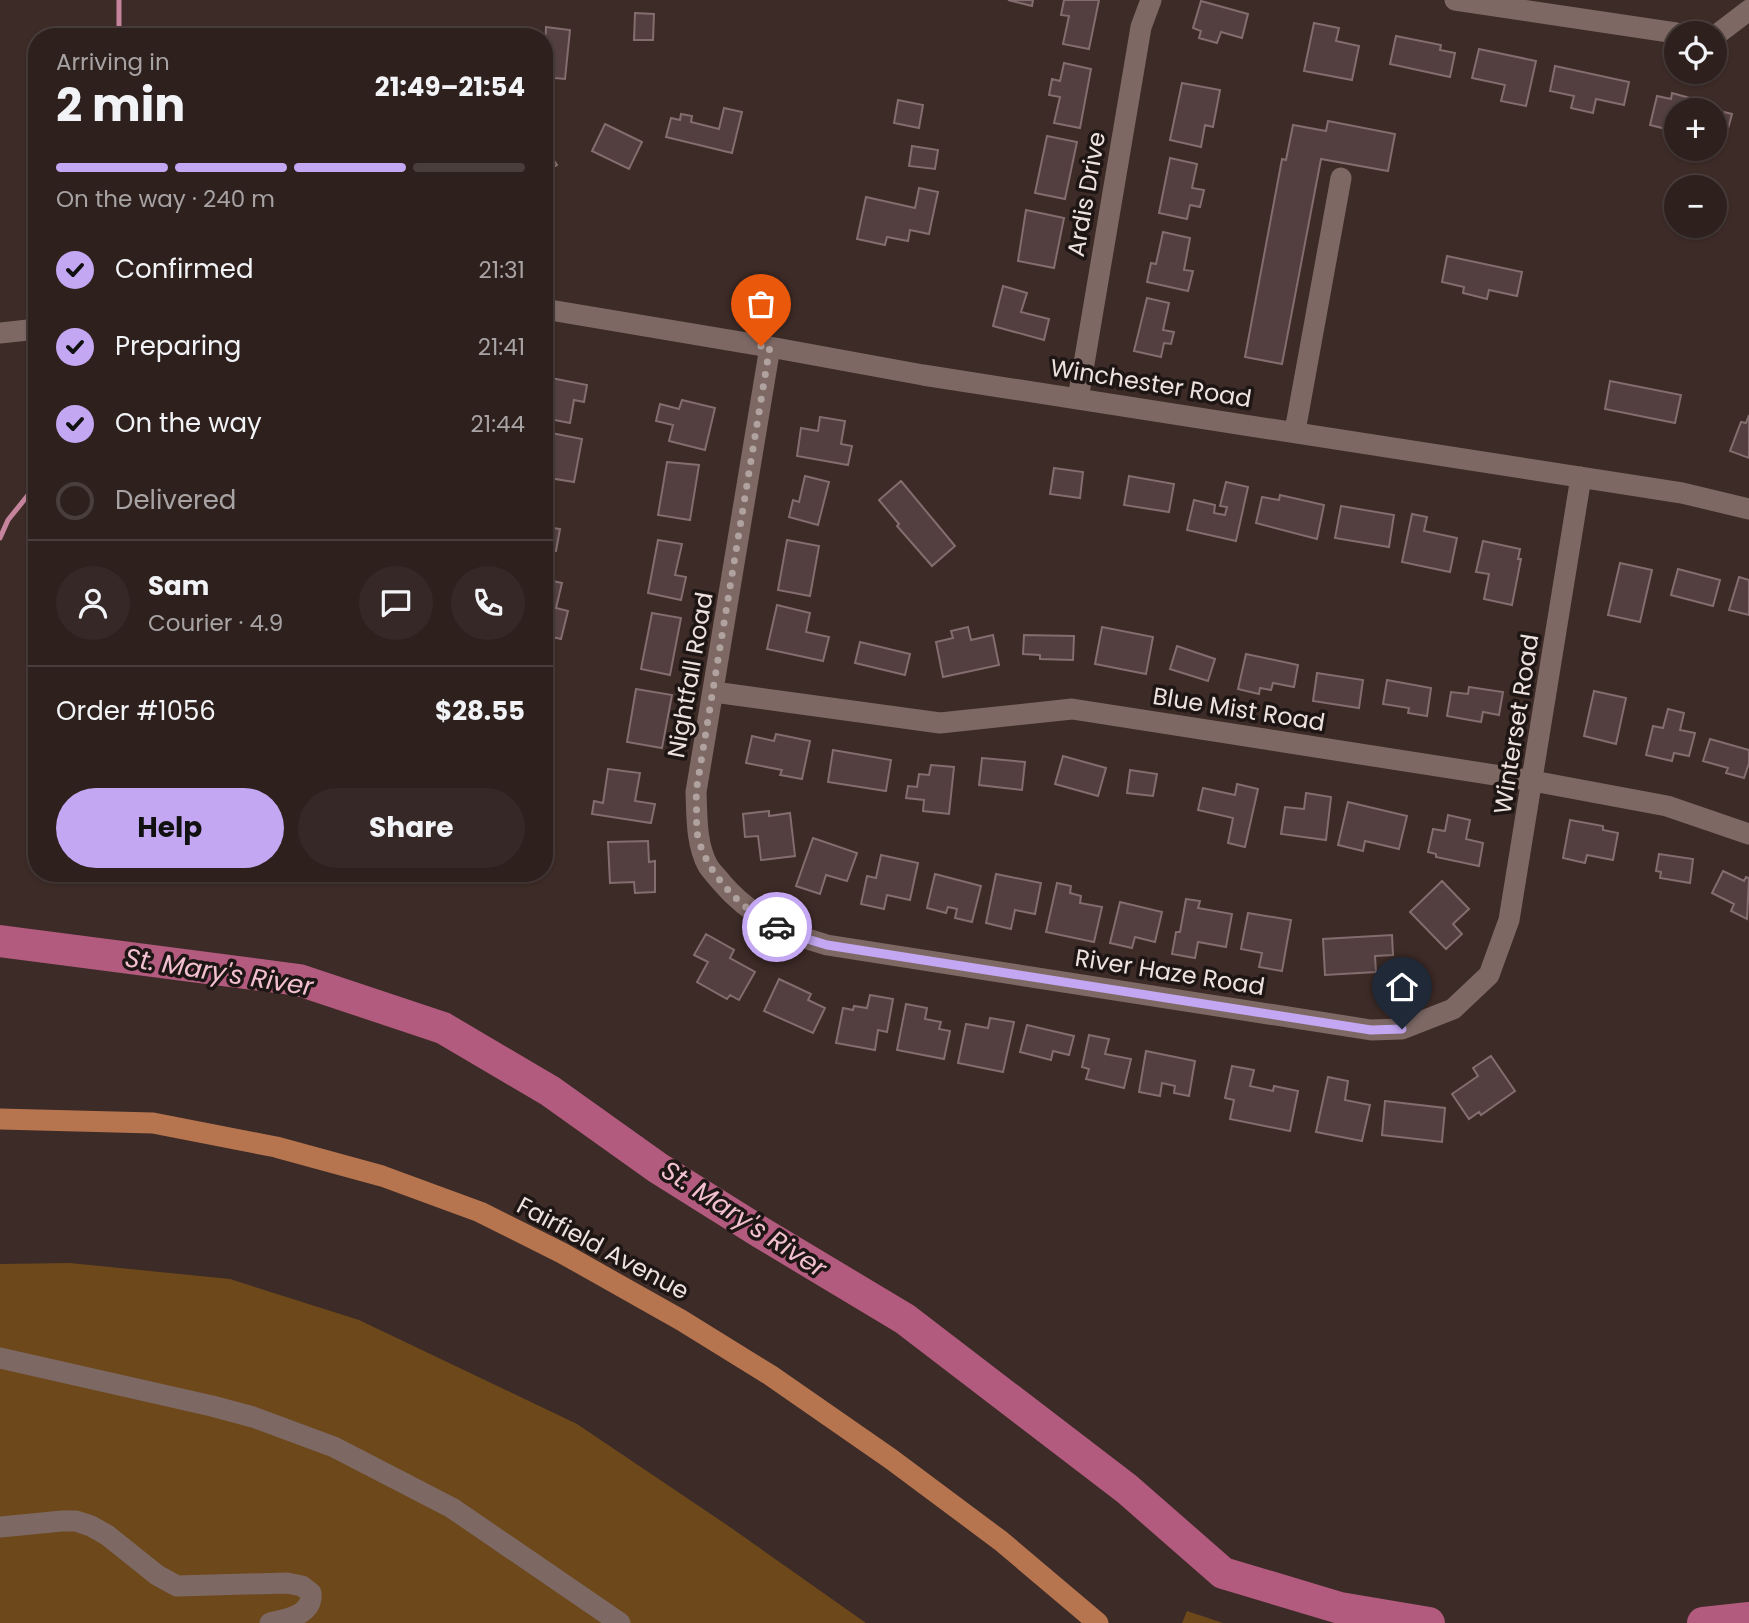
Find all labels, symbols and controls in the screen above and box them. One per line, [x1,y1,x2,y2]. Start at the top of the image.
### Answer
map controls [1664,21,1727,238]
button: locate [1664,21,1727,84]
text: Arriving in [56,46,170,78]
text: 21:49–21:54 [375,69,525,105]
text: 2 min [56,73,185,137]
button: + [1664,98,1727,161]
street label: Ardis Drive [1059,129,1113,259]
button: − [1664,175,1727,238]
text: On the way · 240 m [56,183,275,215]
icon: check [56,251,94,289]
text: Confirmed [115,251,253,287]
text: 21:31 [479,254,525,286]
pin [731,274,791,346]
icon: bag [742,285,780,323]
icon: check [56,328,94,366]
text: Preparing [115,328,241,364]
text: 21:41 [478,331,525,363]
street label: Winchester Road [1048,351,1254,415]
icon: check [56,405,94,443]
text: On the way [115,405,262,441]
text: 21:44 [471,408,525,440]
text: Delivered [115,482,236,518]
button: person [56,566,130,640]
button: chat [359,566,433,640]
button: phone [451,566,525,640]
text: Sam [148,568,209,604]
street label: Nightfall Road [659,589,721,761]
text: Courier · 4.9 [148,607,283,639]
street label: Winterset Road [1485,631,1547,817]
street label: Blue Mist Road [1151,679,1327,739]
text: Order #1056 [56,693,216,729]
text: $28.55 [435,693,525,729]
button: Help [56,788,284,868]
button: Share [298,788,525,868]
courier [742,892,812,962]
icon: car [758,908,796,946]
water label: St. Mary's River [122,939,317,1005]
street label: River Haze Road [1073,941,1267,1003]
pin [1372,957,1432,1029]
icon: home [1383,968,1421,1006]
water label: St. Mary's River [654,1152,835,1287]
street label: Fairfield Avenue [511,1189,695,1307]

